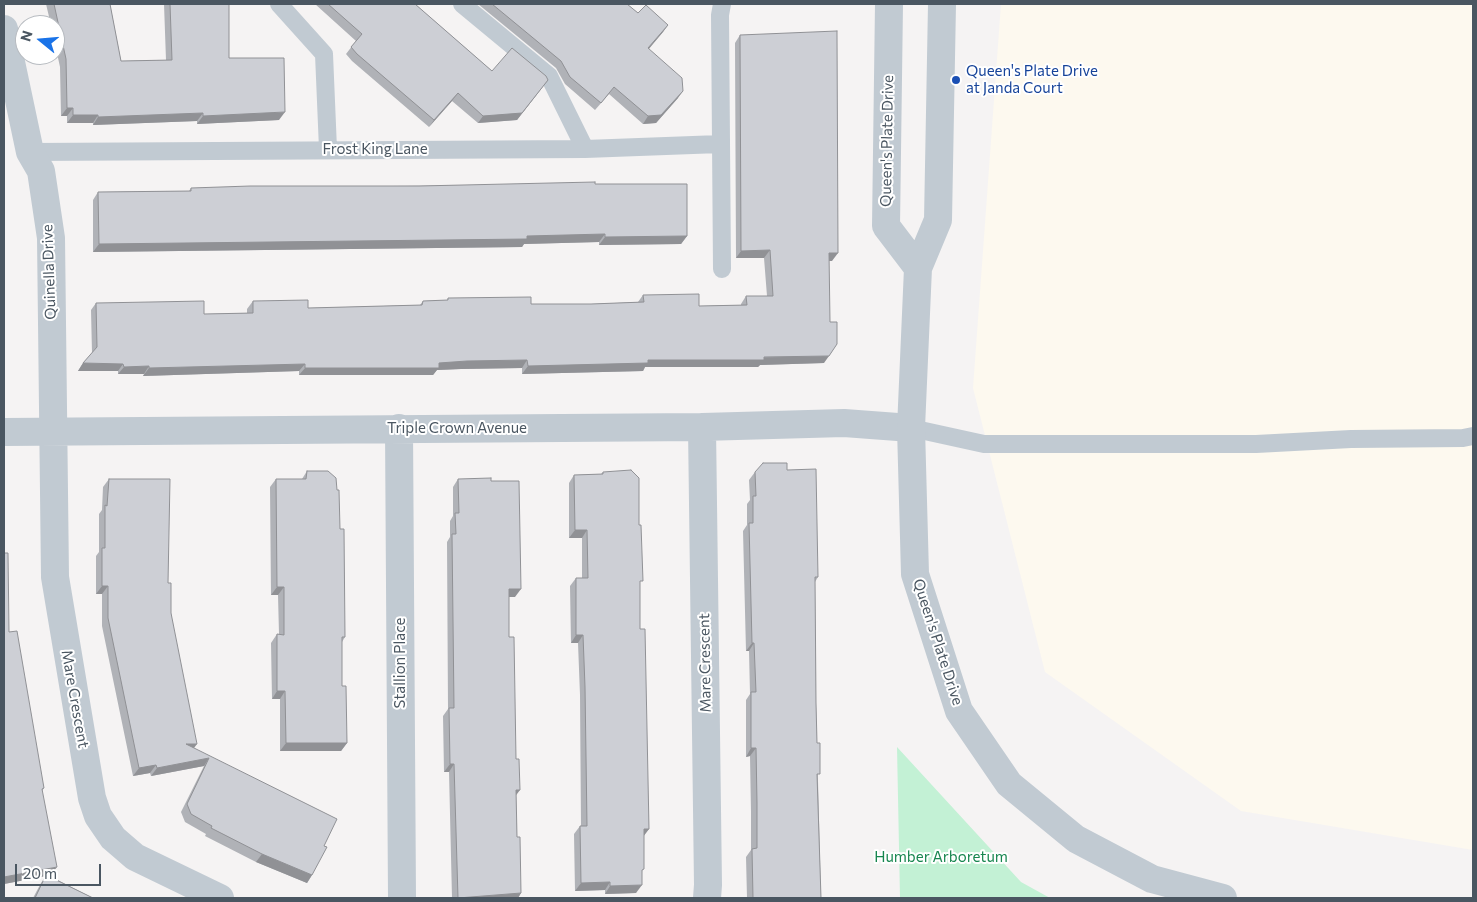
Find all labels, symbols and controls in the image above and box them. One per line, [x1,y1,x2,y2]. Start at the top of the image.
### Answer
north arrow [15,15,65,65]
text: N [16,28,36,43]
place label: Queen's Plate Drive at Janda Court [966,62,1098,97]
marker: Queen's Plate Drive at Janda Court [950,74,962,86]
street label: Queen's Plate Drive [877,75,897,207]
street label: Frost King Lane [322,140,428,158]
street label: Quinella Drive [38,224,60,320]
street label: Triple Crown Avenue [387,419,527,437]
street label: Queen's Plate Drive [909,576,967,708]
street label: Mare Crescent [695,613,715,713]
street label: Stallion Place [391,618,409,708]
street label: Mare Crescent [58,648,92,750]
park label: Humber Arboretum [874,848,1008,866]
scale bar [18,854,104,886]
text: 20 m [23,864,57,882]

